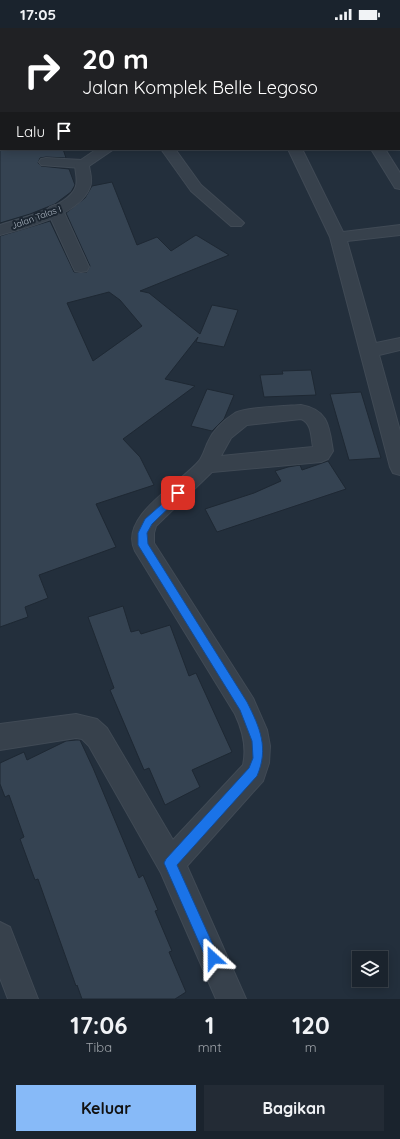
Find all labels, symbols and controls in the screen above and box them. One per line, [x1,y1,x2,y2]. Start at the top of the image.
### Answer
text: 17:05 [20,5,56,24]
text: 20 m [82,41,149,76]
icon: right [16,44,68,96]
text: Jalan Komplek Belle Legoso [82,76,318,99]
icon: arrive [53,120,75,142]
text: Lalu [16,122,45,141]
street label: Jalan Talas I [10,203,62,231]
pin [161,476,195,510]
icon: arrive [167,482,189,504]
position arrow [192,937,234,979]
map controls [352,951,388,987]
button: layers [352,951,388,987]
text: 17:06 [70,1010,127,1040]
text: 1 [205,1010,214,1040]
text: 120 [292,1010,330,1040]
text: Tiba [86,1039,112,1055]
text: mnt [198,1039,222,1055]
text: m [305,1039,317,1055]
button: Keluar [16,1085,196,1131]
button: Bagikan [204,1085,384,1131]

